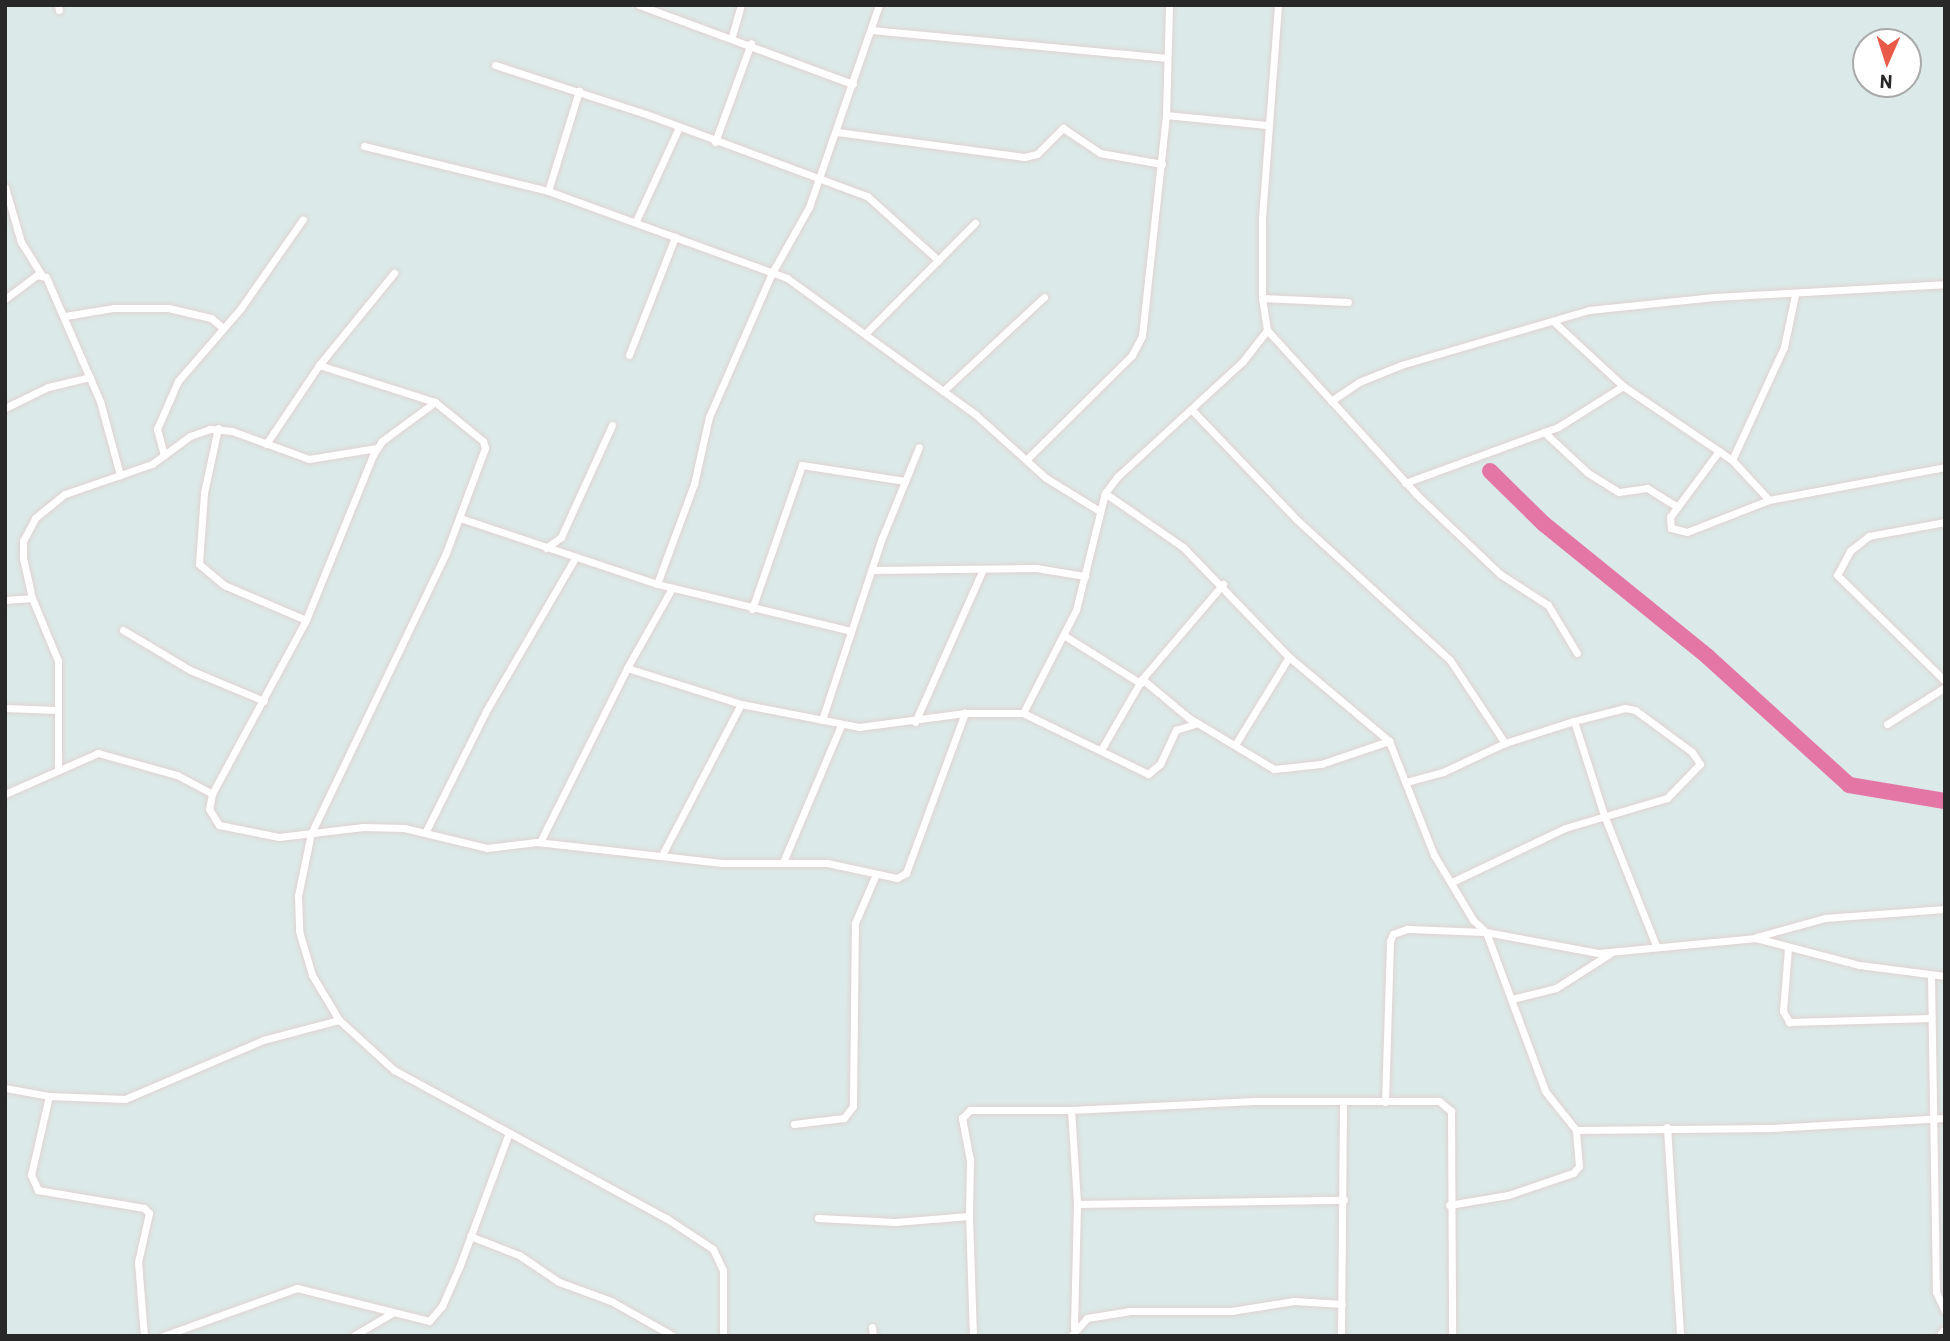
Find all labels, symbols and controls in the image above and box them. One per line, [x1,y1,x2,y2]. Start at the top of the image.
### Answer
north arrow [1852,28,1922,98]
text: N [1879,71,1893,94]

